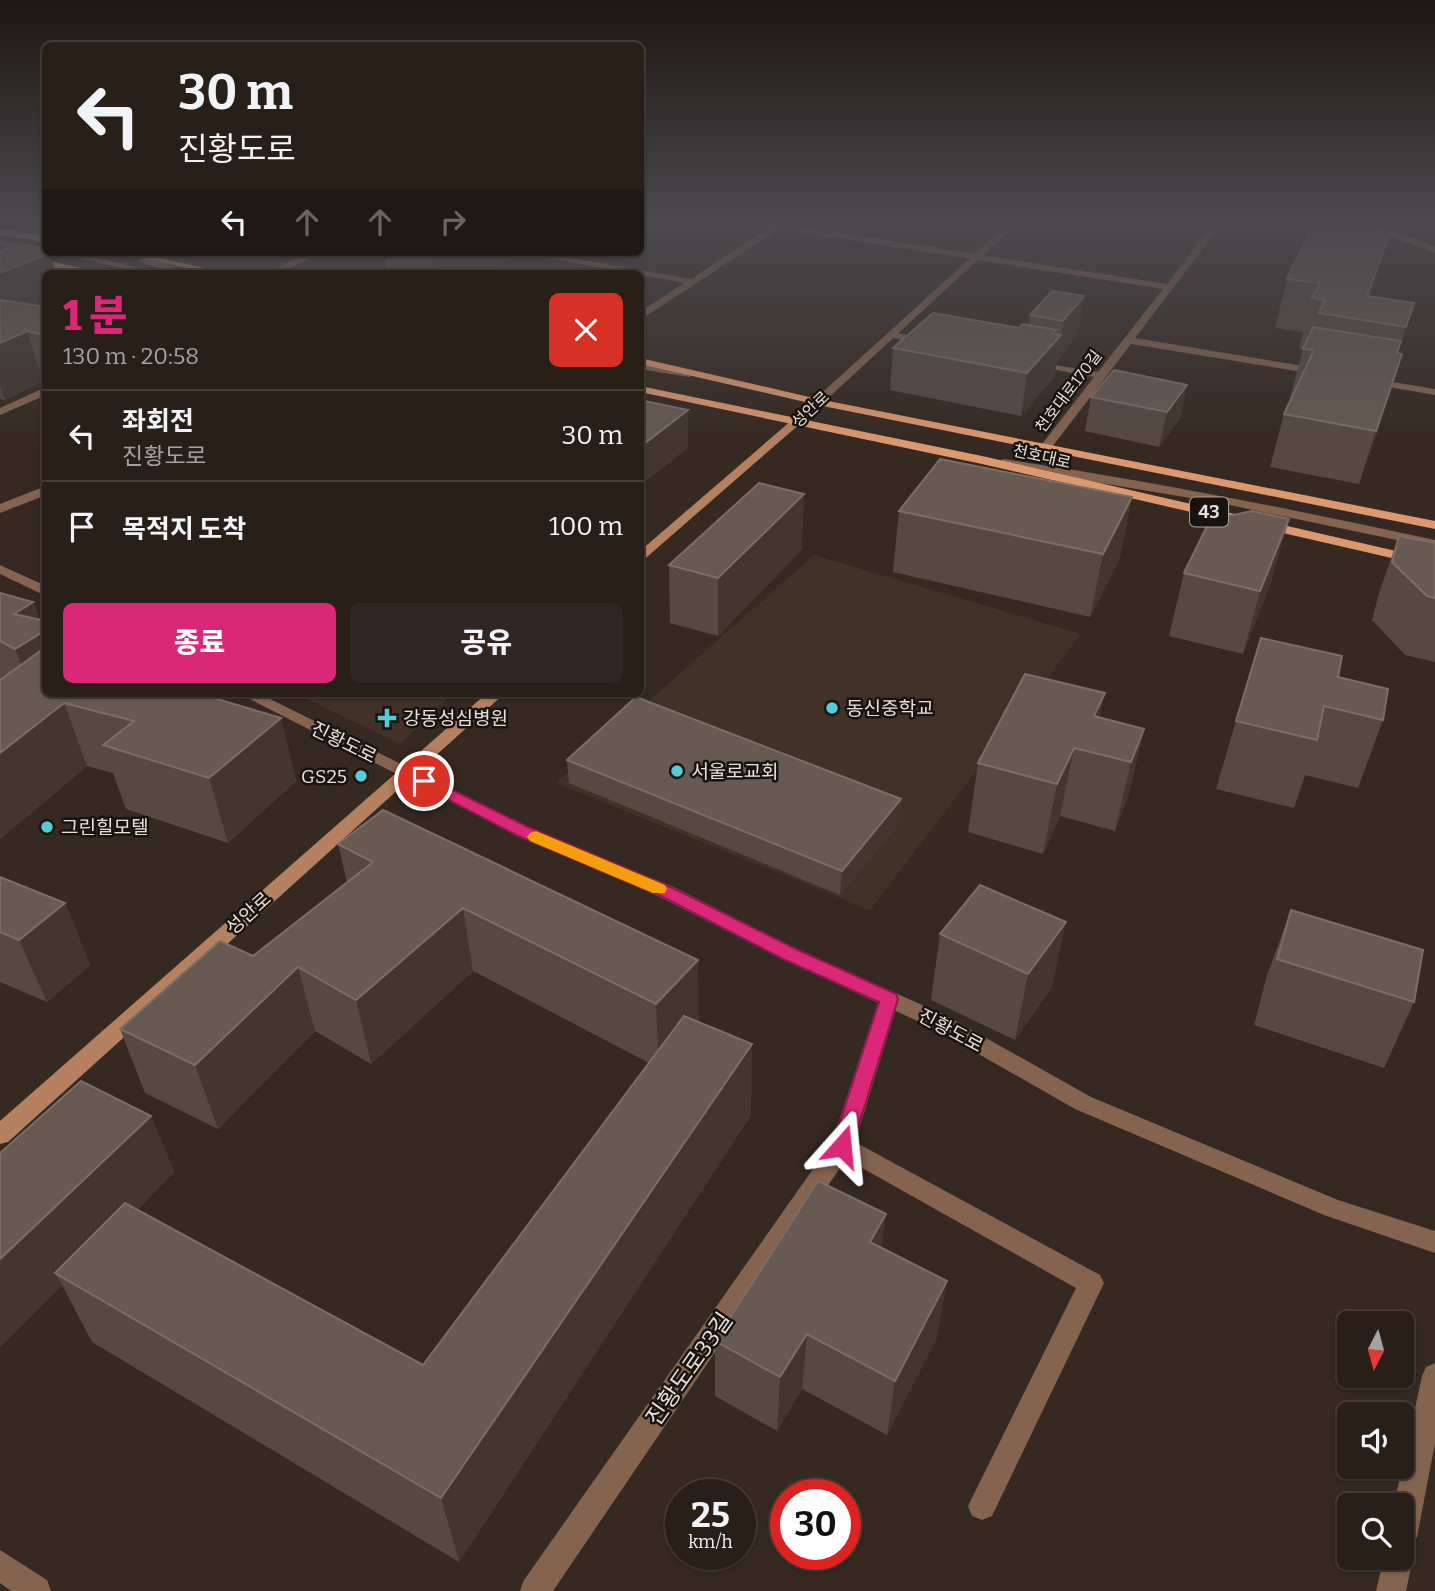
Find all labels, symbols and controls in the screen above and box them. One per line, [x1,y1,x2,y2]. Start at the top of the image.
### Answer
text: 30 m [178,63,293,122]
icon: left [63,70,154,161]
text: 진황도로 [178,130,296,168]
icon: left [215,203,253,241]
icon: ahead [288,203,326,241]
icon: ahead [361,203,399,241]
icon: right [434,203,472,241]
text: 1 분 [63,291,127,341]
button: close [549,293,623,367]
text: 130 m · 20:58 [63,342,199,370]
street label: 천호대로170길 [1031,346,1105,436]
street label: 성안로 [788,387,833,431]
text: 좌회전 [122,406,194,437]
icon: left [63,417,101,455]
text: 30 m [562,420,623,451]
street label: 천호대로 [1011,441,1073,472]
text: 진황도로 [122,442,207,470]
road number: 43 [1190,498,1228,526]
icon: arrive [63,508,101,546]
text: 100 m [549,511,623,542]
text: 목적지 도착 [122,514,246,545]
button: 종료 [63,603,336,683]
button: 공유 [350,603,623,683]
place label: 동신중학교 [846,697,933,720]
marker: 동신중학교 [824,700,840,716]
place label: 강동성심병원 [403,707,508,730]
marker: 강동성심병원 [377,708,397,728]
street label: 진황도로 [307,717,380,768]
pin [394,751,454,811]
place label: 서울로교회 [691,760,778,783]
icon: arrive [405,762,443,800]
marker: 서울로교회 [669,763,685,779]
place label: GS25 [301,765,347,788]
marker: GS25 [353,768,369,784]
place label: 그린힐모텔 [61,816,148,839]
marker: 그린힐모텔 [39,819,55,835]
street label: 성안로 [221,887,276,939]
street label: 진황도로 [914,1004,987,1057]
position arrow [805,1109,879,1183]
street label: 진황도로33길 [640,1307,738,1431]
north arrow [1337,1311,1414,1388]
map controls [1337,1311,1414,1570]
button: sound [1337,1402,1414,1479]
speed limit sign: 30 [770,1479,861,1570]
button: search [1337,1493,1414,1570]
text: 25 [691,1494,730,1536]
text: km/h [688,1531,733,1553]

